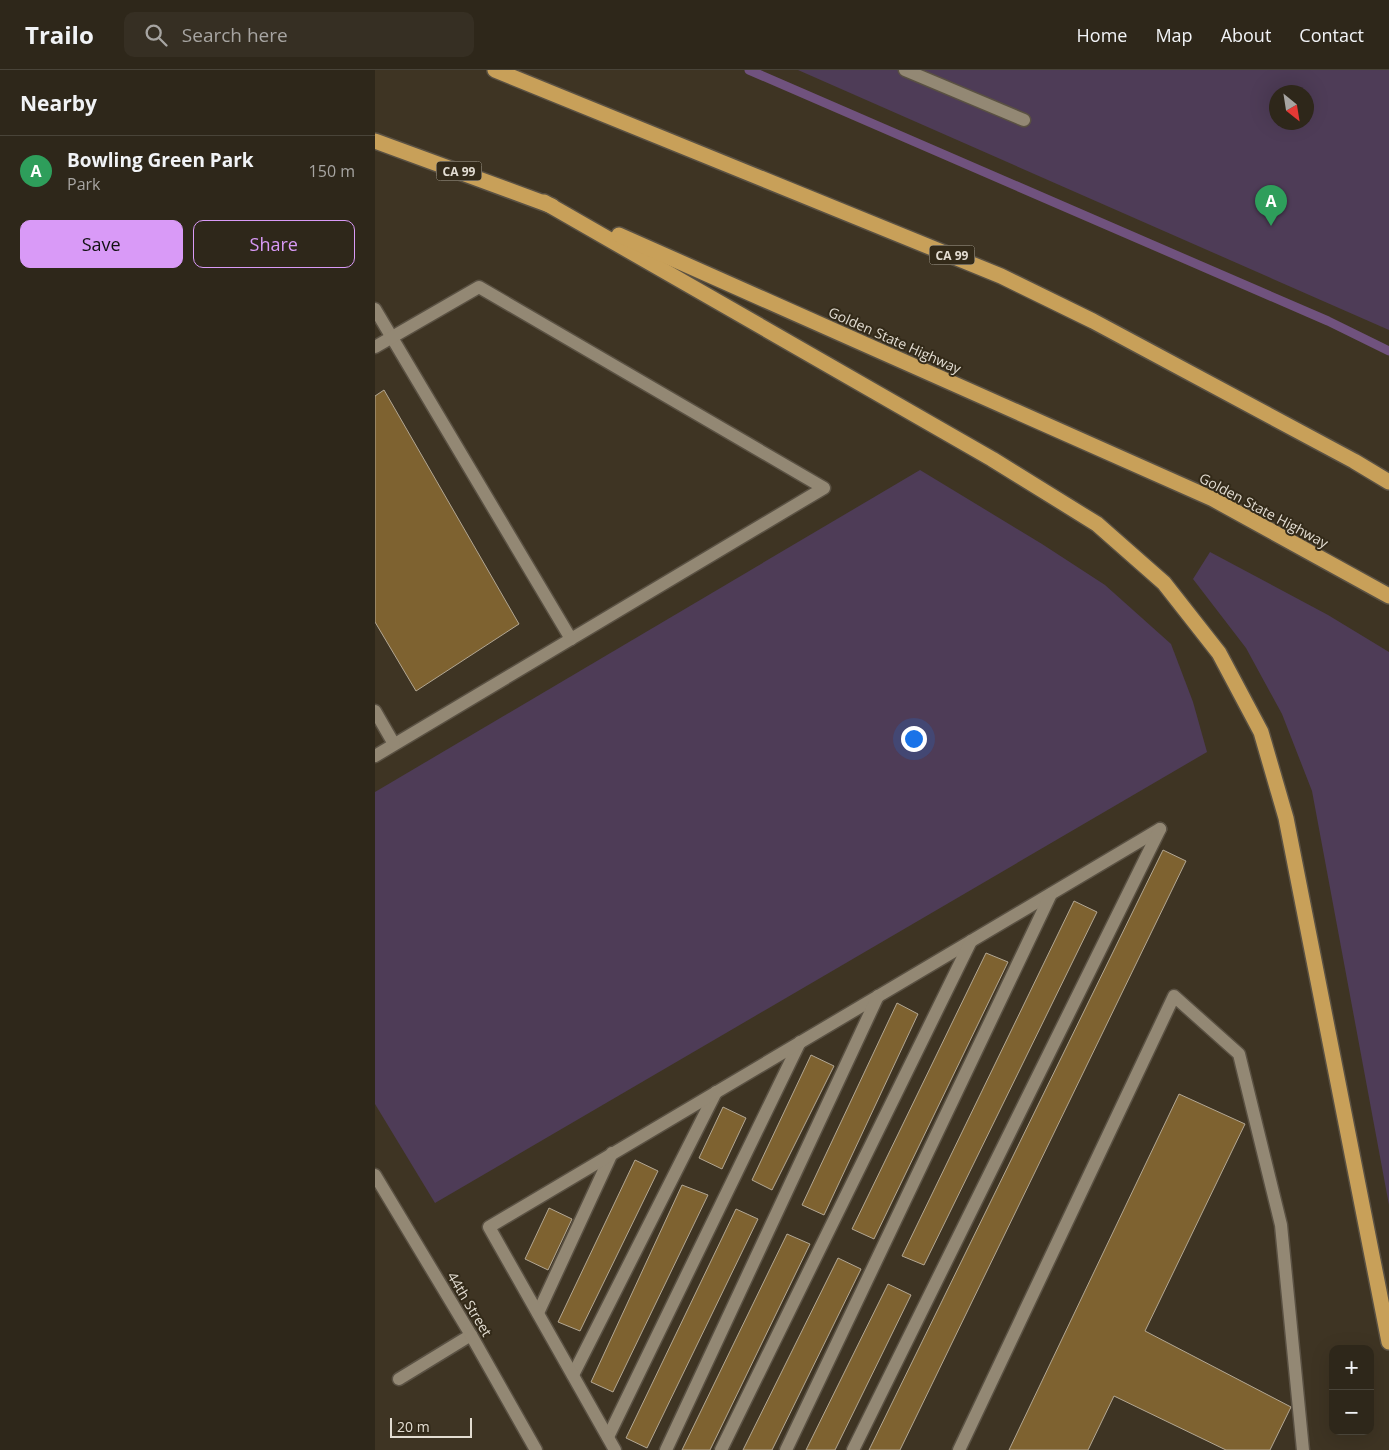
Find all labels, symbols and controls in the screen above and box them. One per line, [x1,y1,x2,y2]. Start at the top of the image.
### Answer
search box [124,12,474,57]
text: Trailo [25,18,94,51]
icon: search [142,21,170,49]
text: Search here [182,22,288,48]
text: Home [1077,23,1127,47]
text: Map [1155,23,1193,47]
text: About [1221,23,1271,47]
text: Contact [1299,23,1364,47]
north arrow [1269,85,1314,130]
text: Nearby [20,89,97,117]
text: Bowling Green Park [67,147,254,173]
text: A [30,160,42,182]
text: 150 m [309,160,355,182]
road number: CA 99 [437,162,481,180]
text: Park [67,173,100,195]
pin: A [1255,185,1287,226]
button: Save [20,220,183,268]
button: Share [193,220,355,268]
road number: CA 99 [929,246,975,264]
street label: Golden State Highway [826,302,965,378]
street label: Golden State Highway [1196,468,1333,553]
your location [901,726,927,752]
street label: 44th Street [443,1268,497,1340]
map controls [1329,1345,1374,1435]
button: + [1329,1345,1374,1390]
button: − [1329,1390,1374,1435]
scale bar [390,1415,473,1438]
text: 20 m [397,1417,430,1436]

